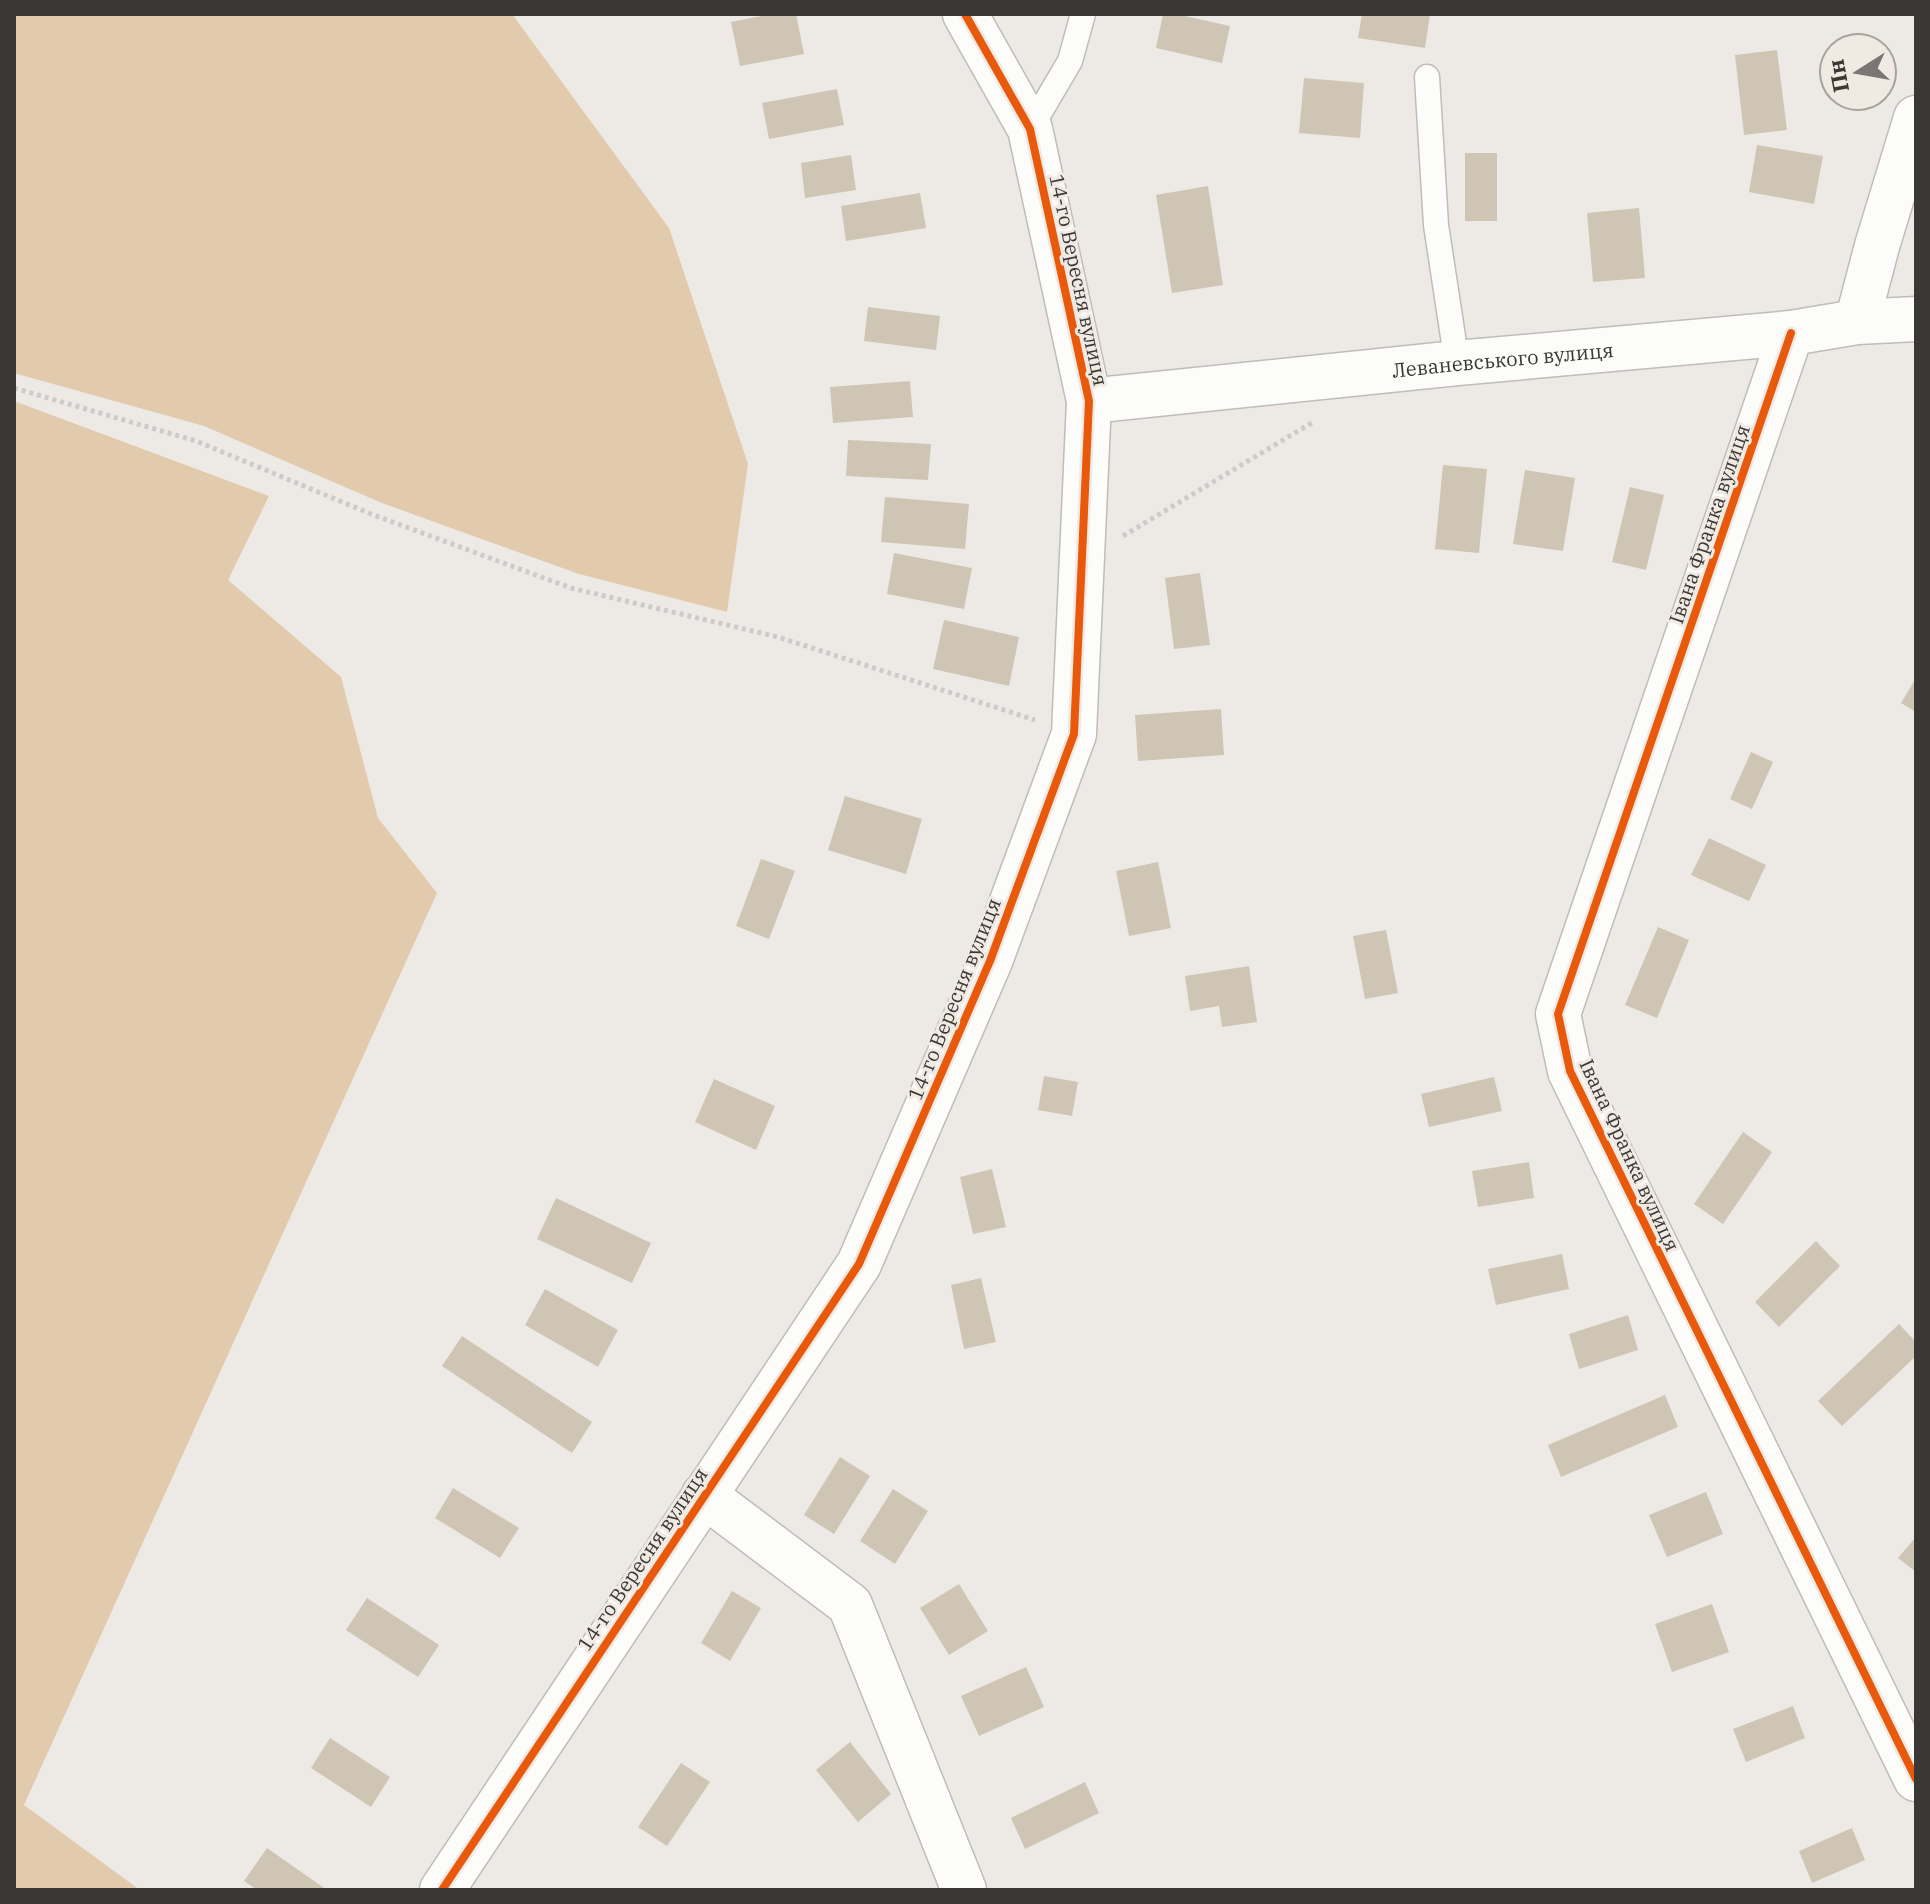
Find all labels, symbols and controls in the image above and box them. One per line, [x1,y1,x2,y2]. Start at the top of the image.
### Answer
north arrow [1818,32,1898,112]
text: Пн [1820,57,1855,95]
street label: 14-го Вересня вулиця [1043,172,1115,388]
street label: Леваневського вулиця [1391,335,1615,383]
street label: Івана Франка вулиця [1662,421,1756,627]
street label: 14-го Вересня вулиця [901,894,1007,1104]
street label: Івана Франка вулиця [1574,1055,1686,1255]
street label: 14-го Вересня вулиця [571,1462,713,1656]

